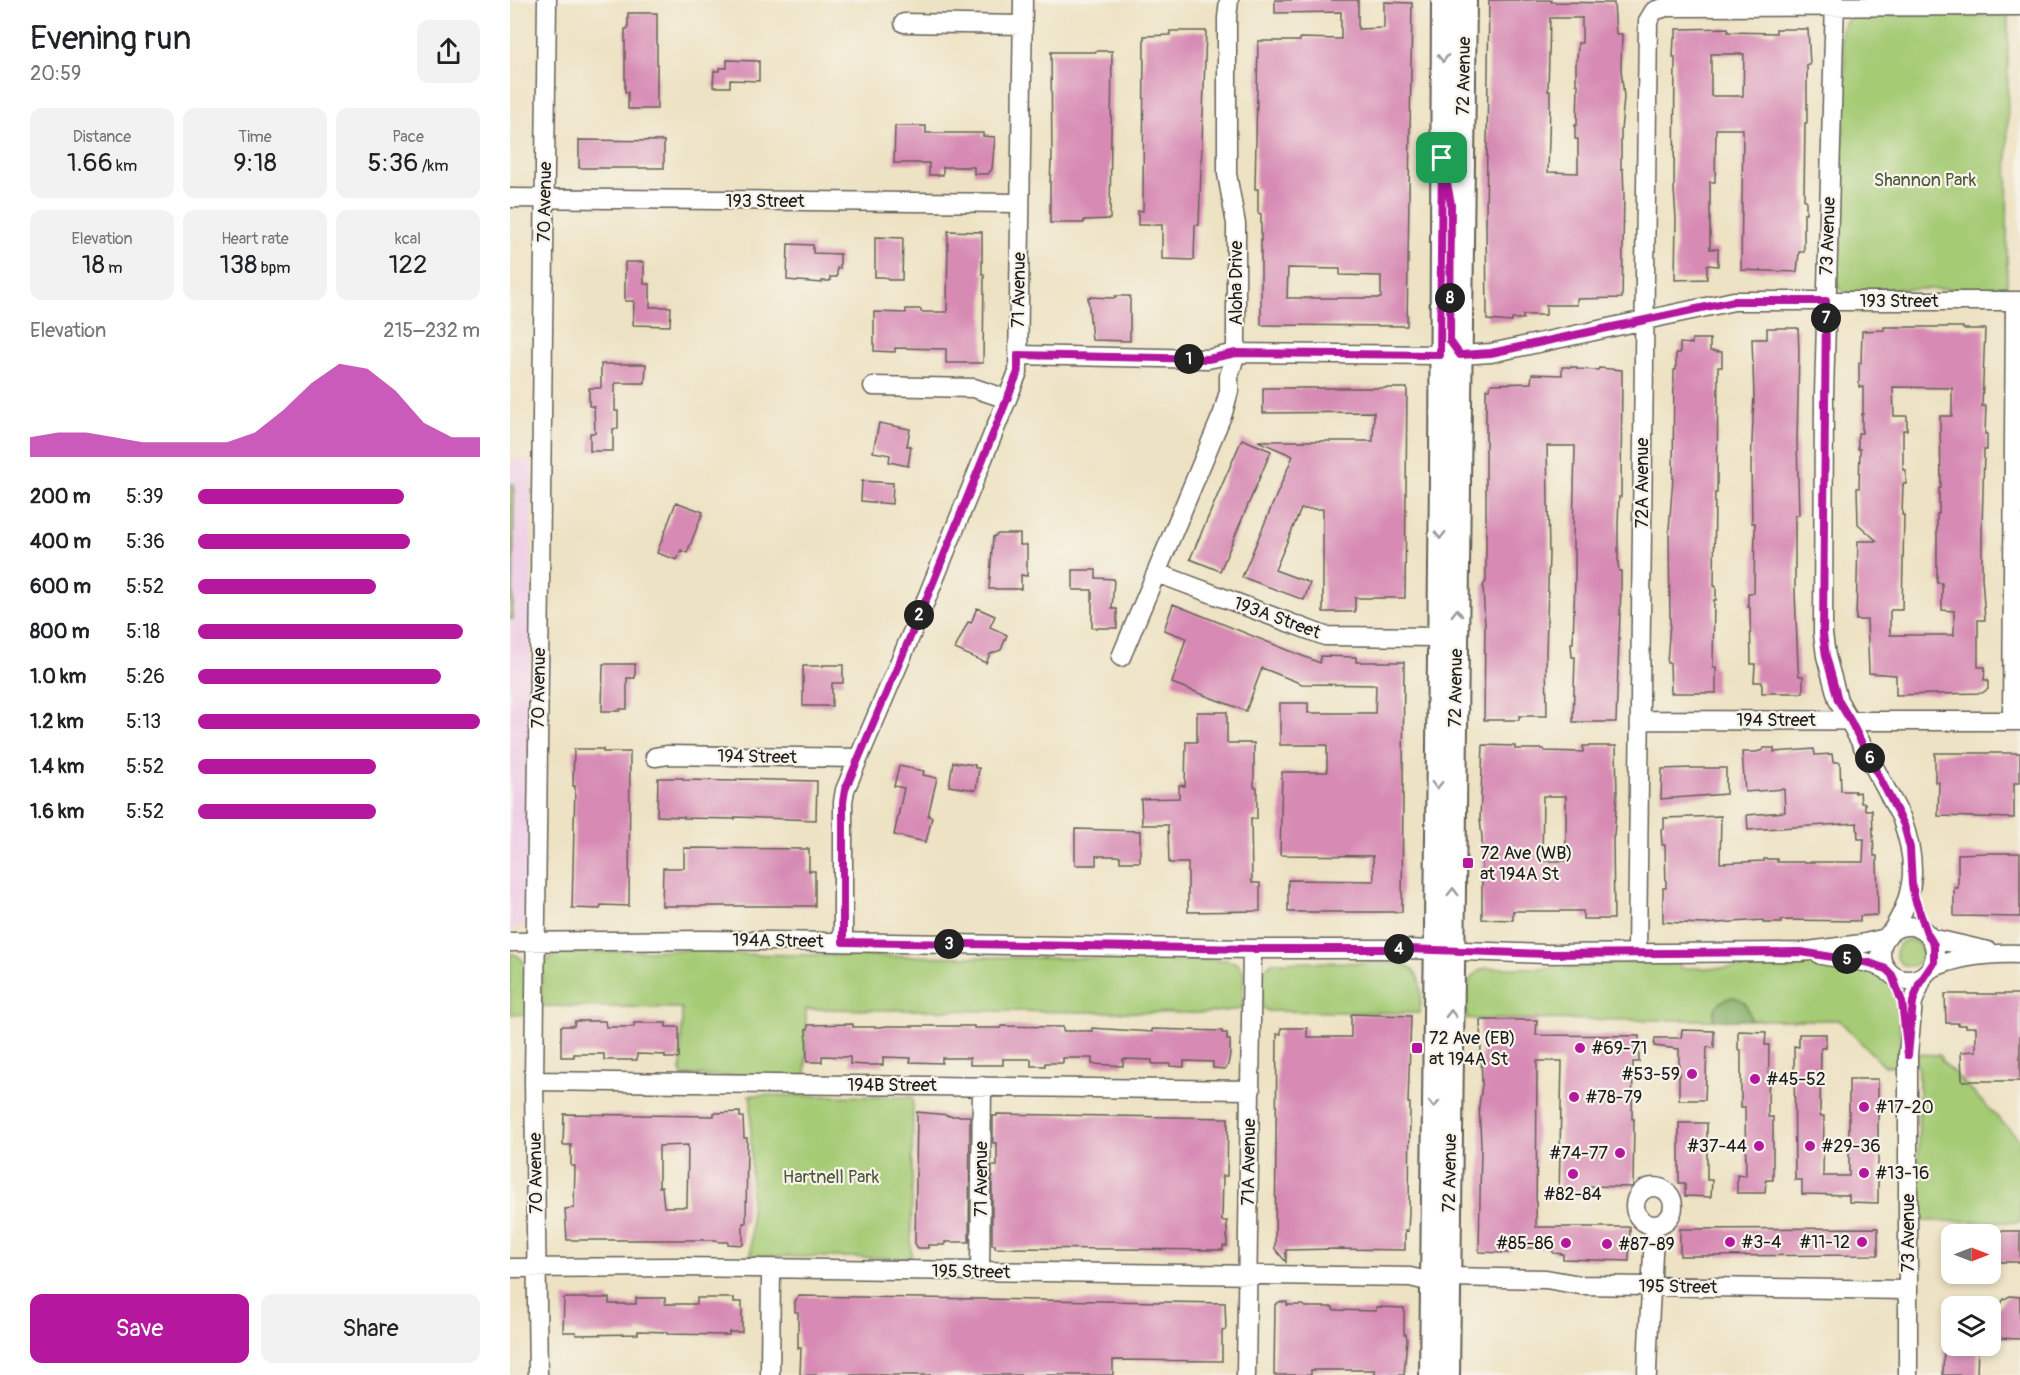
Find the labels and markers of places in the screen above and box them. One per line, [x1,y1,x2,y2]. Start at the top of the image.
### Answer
pin [1416,132,1467,183]
pin: 8 [1435,283,1465,313]
pin: 7 [1811,303,1841,333]
pin: 1 [1174,344,1204,374]
pin: 2 [904,600,934,630]
pin: 6 [1855,743,1885,773]
place label: 72 Ave (WB) at 194A St [1480,842,1573,886]
marker: 72 Ave (WB) at 194A St [1461,856,1475,870]
pin: 3 [934,929,964,959]
pin: 4 [1384,934,1414,964]
pin: 5 [1832,944,1862,974]
place label: 72 Ave (EB) at 194A St [1429,1027,1516,1071]
place label: #69-71 [1591,1037,1647,1060]
marker: 72 Ave (EB) at 194A St [1410,1041,1424,1055]
marker: #69-71 [1573,1041,1587,1055]
place label: #53-59 [1621,1063,1680,1086]
marker: #53-59 [1685,1067,1699,1081]
place label: #45-52 [1766,1068,1826,1091]
marker: #45-52 [1748,1072,1762,1086]
place label: #78-79 [1585,1086,1642,1109]
marker: #78-79 [1567,1090,1581,1104]
place label: #17-20 [1875,1096,1934,1119]
marker: #17-20 [1857,1100,1871,1114]
place label: #37-44 [1687,1135,1748,1158]
place label: #29-36 [1821,1135,1881,1158]
marker: #37-44 [1752,1139,1766,1153]
marker: #29-36 [1803,1139,1817,1153]
place label: #74-77 [1549,1142,1608,1165]
marker: #74-77 [1613,1146,1627,1160]
place label: #13-16 [1875,1162,1930,1185]
marker: #13-16 [1857,1166,1871,1180]
marker: #82-84 [1566,1167,1580,1181]
place label: #82-84 [1543,1183,1602,1206]
place label: #3-4 [1741,1231,1782,1254]
place label: #11-12 [1799,1231,1850,1254]
place label: #85-86 [1496,1232,1554,1255]
place label: #87-89 [1618,1233,1675,1256]
marker: #3-4 [1723,1235,1737,1249]
marker: #11-12 [1855,1235,1869,1249]
marker: #85-86 [1559,1236,1573,1250]
marker: #87-89 [1600,1237,1614,1251]

